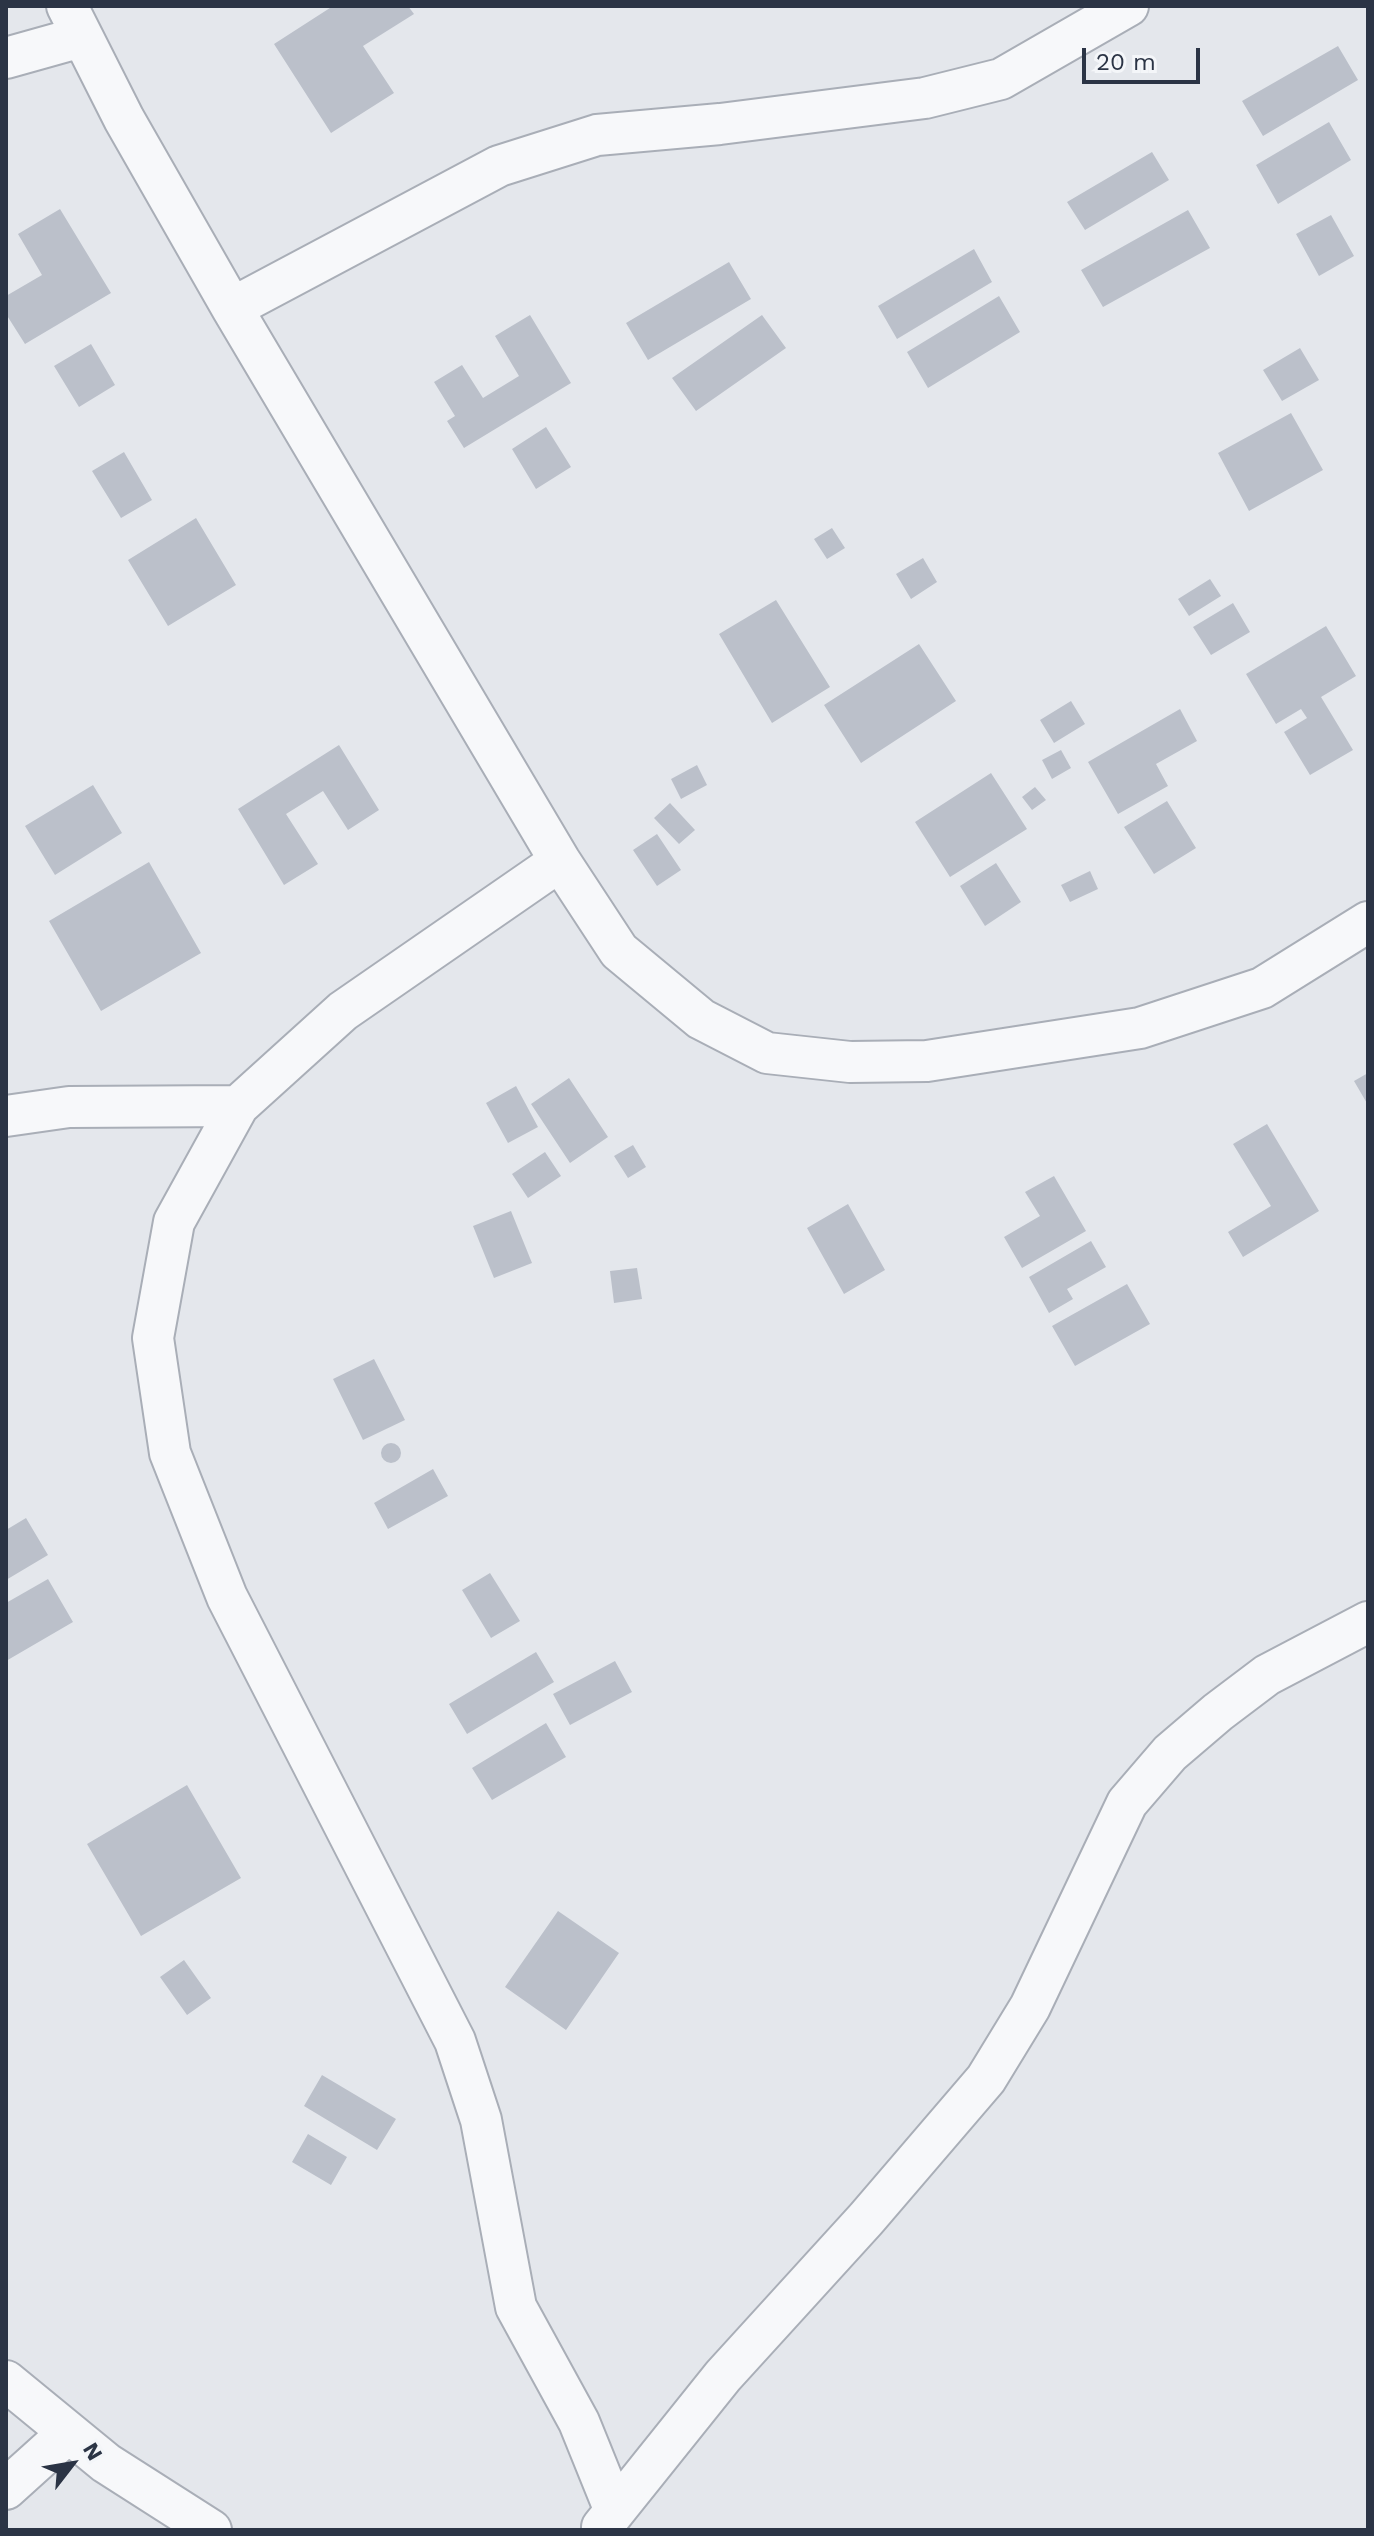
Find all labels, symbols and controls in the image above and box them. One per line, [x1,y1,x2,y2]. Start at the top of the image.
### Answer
scale bar [1086,32,1204,82]
text: 20 m [1096,48,1156,76]
north arrow [32,2424,112,2504]
text: N [78,2438,108,2465]

